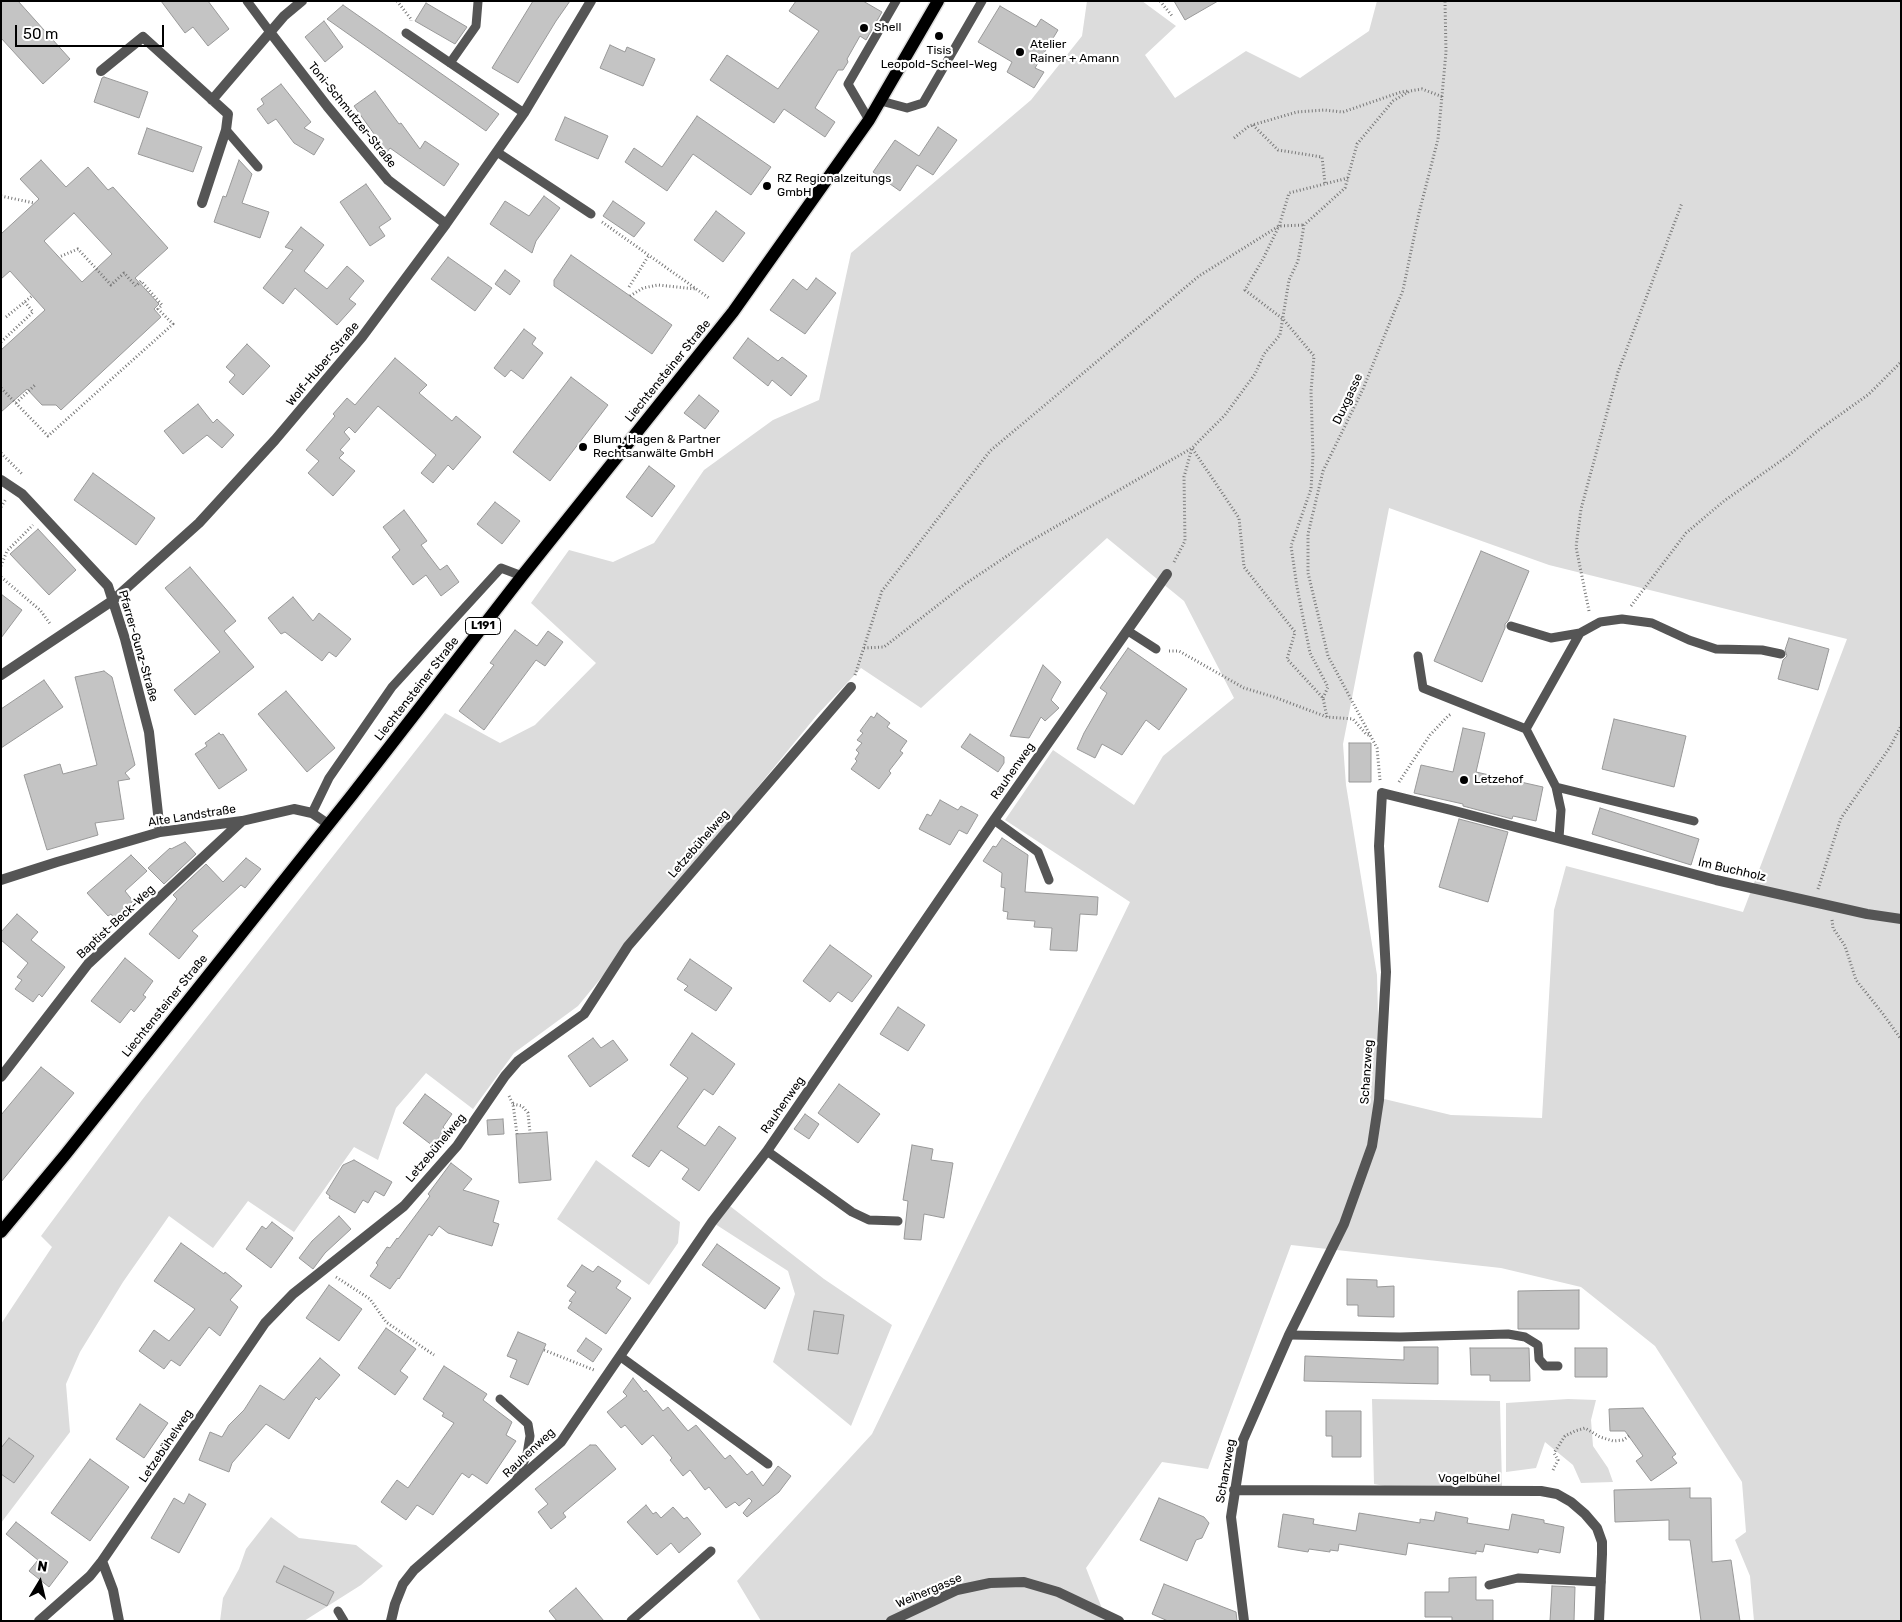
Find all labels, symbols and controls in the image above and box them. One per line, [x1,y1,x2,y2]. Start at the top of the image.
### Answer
scale bar [18,15,166,47]
place label: Shell [874,21,901,35]
marker: Shell [858,22,870,34]
text: 50 m [23,25,58,43]
marker: Tisis Leopold-Scheel-Weg [933,30,945,42]
place label: Atelier Rainer + Amann [1030,38,1119,66]
place label: Tisis Leopold-Scheel-Weg [881,44,997,72]
marker: Atelier Rainer + Amann [1014,46,1026,58]
street label: Toni-Schmutzer-Straße [305,59,399,171]
place label: RZ Regionalzeitungs GmbH [777,172,891,200]
marker: RZ Regionalzeitungs GmbH [761,180,773,192]
street label: Liechtensteiner Straße [622,317,714,425]
street label: Wolf-Huber-Straße [284,319,362,409]
street label: Duxgasse [1330,371,1366,427]
place label: Blum, Hagen & Partner Rechtsanwälte GmbH [593,433,720,461]
marker: Blum, Hagen & Partner Rechtsanwälte GmbH [577,441,589,453]
street label: Pfarrer-Gunz-Straße [115,588,161,704]
road number: L191 [466,618,500,634]
street label: Liechtensteiner Straße [372,634,462,744]
street label: Rauhenweg [988,740,1038,802]
place label: Letzehof [1474,773,1523,787]
marker: Letzehof [1458,774,1470,786]
street label: Alte Landstraße [147,802,237,830]
street label: Letzebühelweg [666,807,732,881]
street label: Im Buchholz [1697,855,1767,885]
street label: Baptist-Beck-Weg [74,882,158,962]
street label: Liechtensteiner Straße [119,952,211,1060]
street label: Schanzweg [1358,1039,1376,1105]
street label: Rauhenweg [758,1074,808,1136]
street label: Letzebühelweg [403,1111,469,1185]
street label: Letzebühelweg [136,1407,196,1485]
street label: Rauhenweg [500,1425,558,1481]
street label: Schanzweg [1213,1438,1239,1504]
street label: Vogelbühel [1438,1472,1500,1486]
north arrow [15,1557,65,1607]
text: N [36,1558,49,1576]
street label: Weihergasse [894,1571,964,1611]

